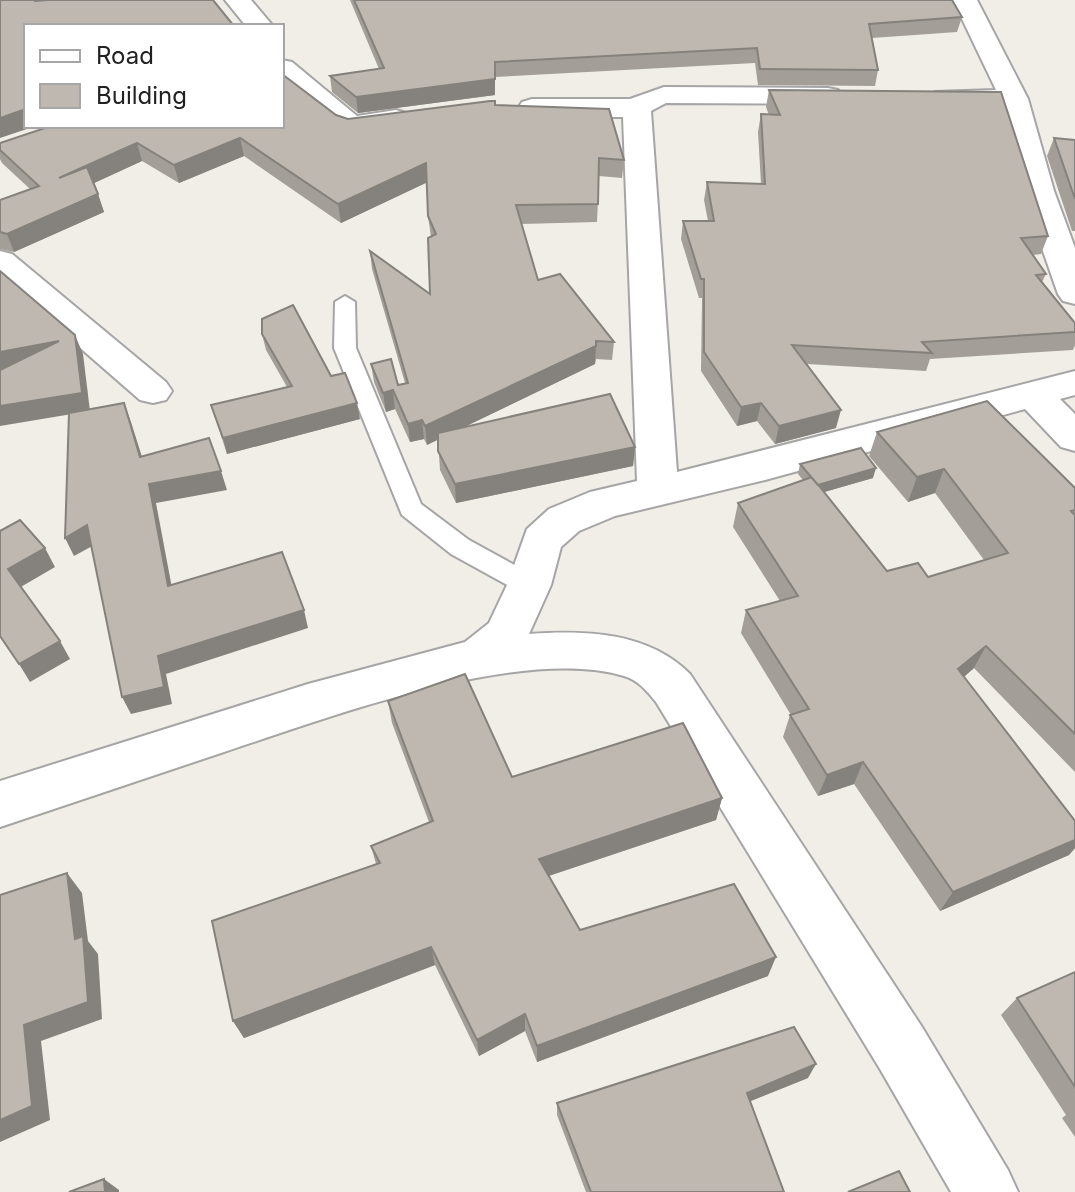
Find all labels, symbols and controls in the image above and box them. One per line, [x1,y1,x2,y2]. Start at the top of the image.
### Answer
legend [24,24,284,128]
text: Road [96,41,154,70]
text: Building [96,81,187,110]

